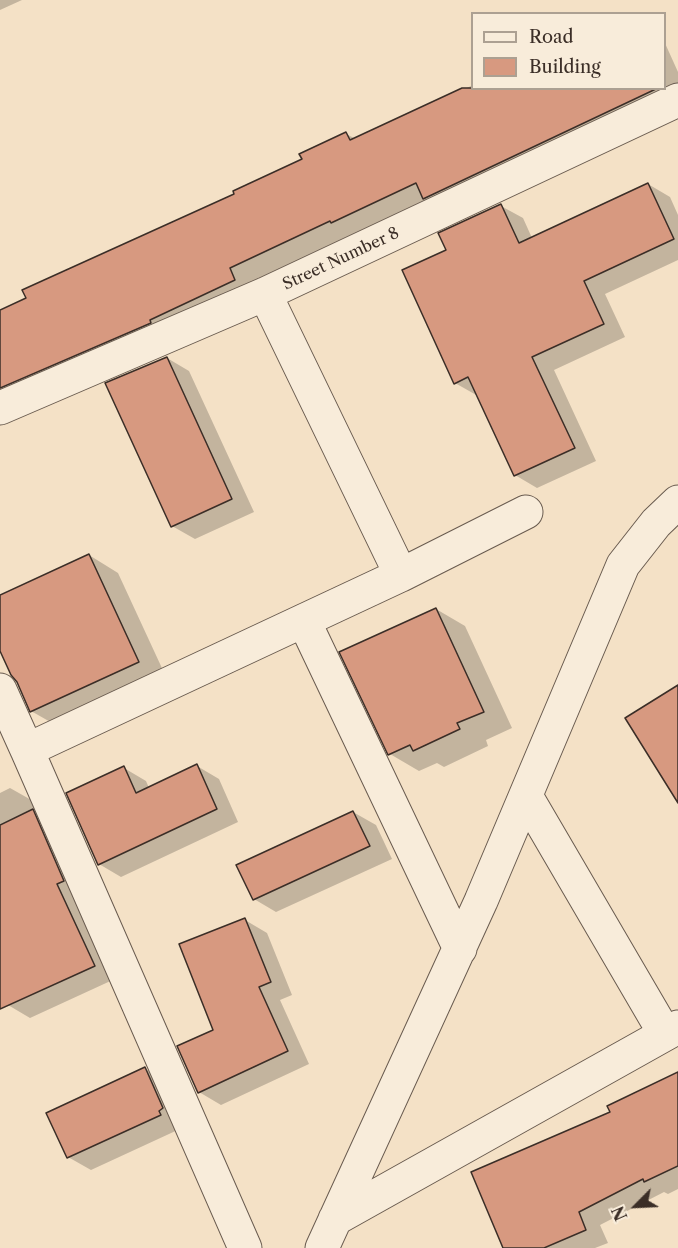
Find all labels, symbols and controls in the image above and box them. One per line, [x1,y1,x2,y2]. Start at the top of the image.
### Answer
legend [471,12,666,90]
text: Road [529,26,574,48]
text: Building [529,56,601,78]
street label: Street Number 8 [280,224,402,294]
north arrow [606,1176,666,1236]
text: N [608,1203,632,1224]

